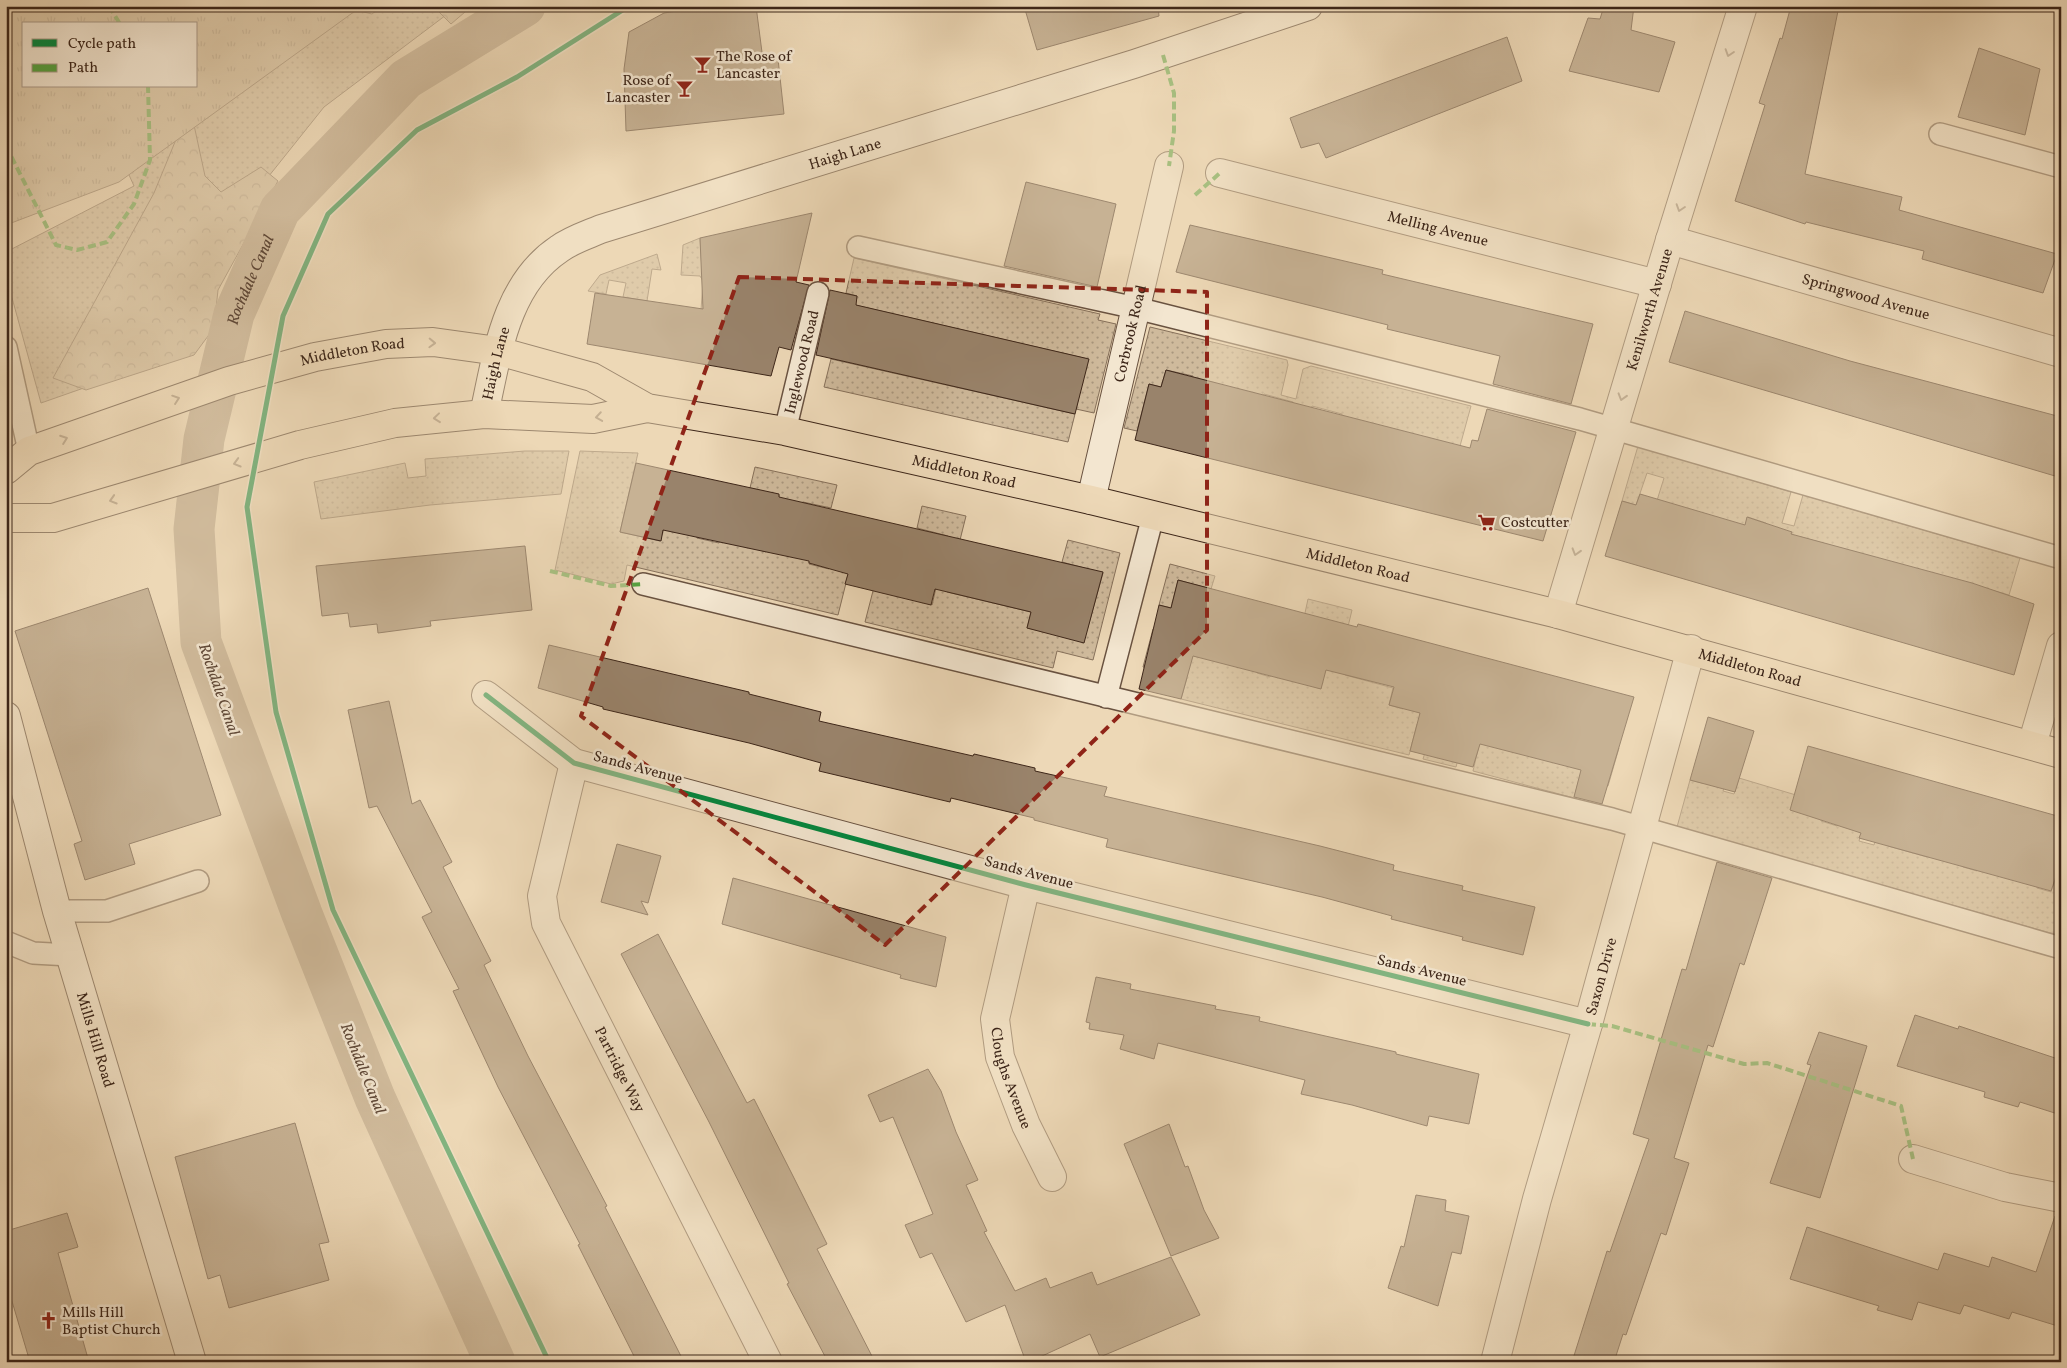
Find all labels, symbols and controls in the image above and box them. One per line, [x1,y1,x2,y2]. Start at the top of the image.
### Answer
legend [22,22,198,88]
text: Cycle path [68,34,136,55]
place label: The Rose of Lancaster [716,47,793,85]
one-way arrow [1724,48,1734,56]
bar icon: The Rose of Lancaster [692,55,712,75]
text: Path [68,58,98,79]
place label: Rose of Lancaster [606,71,672,109]
bar icon: Rose of Lancaster [674,79,694,99]
street label: Haigh Lane [806,134,884,176]
one-way arrow [1675,203,1685,211]
street label: Melling Avenue [1385,207,1490,253]
water label: Rochdale Canal [223,232,281,327]
street label: Kenilworth Avenue [1622,246,1679,374]
street label: Springwood Avenue [1799,270,1932,327]
street label: Corbrook Road [1110,283,1153,385]
street label: Inglewood Road [780,308,826,416]
street label: Haigh Lane [478,324,516,402]
street label: Middleton Road [298,334,405,373]
one-way arrow [429,337,437,348]
one-way arrow [1618,392,1628,400]
one-way arrow [171,395,180,405]
one-way arrow [594,411,602,422]
one-way arrow [433,412,441,423]
one-way arrow [59,435,67,445]
street label: Middleton Road [910,451,1018,495]
one-way arrow [232,457,241,468]
one-way arrow [109,494,117,504]
supermarket icon: Costcutter [1477,512,1497,532]
place label: Costcutter [1501,513,1569,534]
street label: Middleton Road [1304,544,1412,589]
one-way arrow [1571,548,1581,556]
water label: Rochdale Canal [192,640,244,739]
street label: Middleton Road [1696,645,1803,693]
street label: Sands Avenue [591,746,685,790]
street label: Sands Avenue [982,851,1076,895]
street label: Saxon Drive [1582,936,1623,1018]
street label: Sands Avenue [1375,950,1469,993]
street label: Mills Hill Road [70,990,118,1090]
water label: Rochdale Canal [334,1020,390,1118]
street label: Partridge Way [588,1023,649,1116]
street label: Cloughs Avenue [984,1026,1036,1132]
place label: Mills Hill Baptist Church [62,1303,161,1341]
church icon: Mills Hill Baptist Church [38,1311,58,1331]

